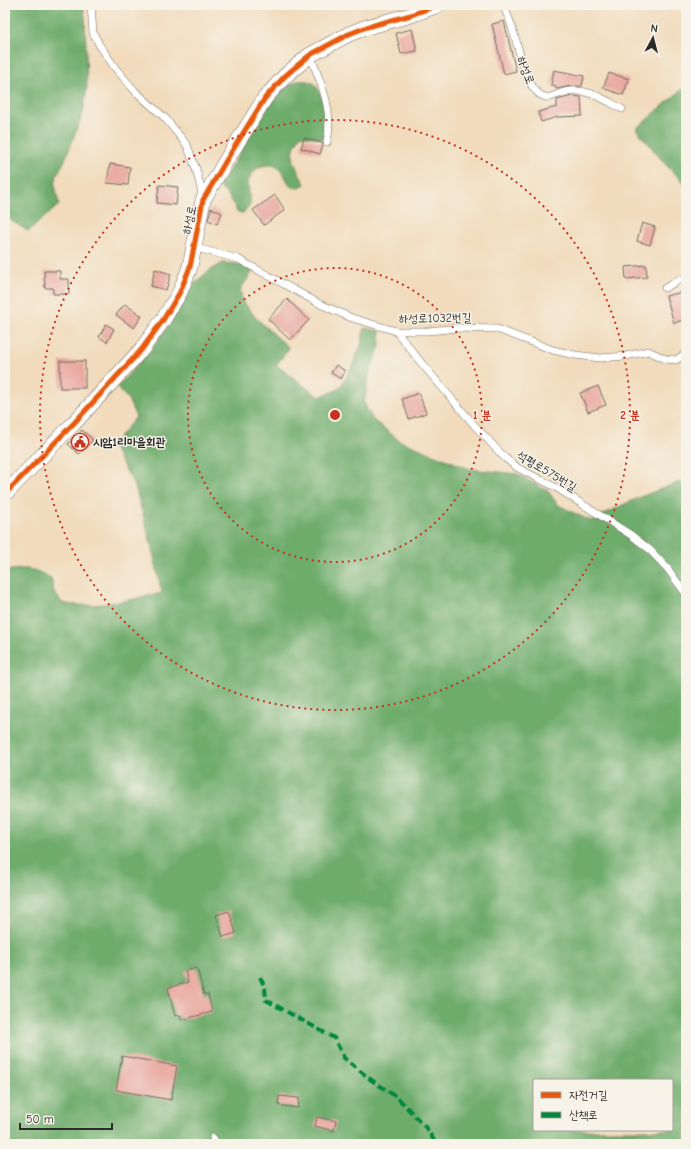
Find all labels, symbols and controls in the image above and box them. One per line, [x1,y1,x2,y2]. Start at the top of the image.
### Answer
north arrow [633,18,673,58]
text: N [650,22,659,35]
street label: 하성로 [514,54,538,86]
street label: 하성로 [179,204,199,236]
street label: 하성로1032번길 [399,310,472,326]
centre of rings [328,408,342,422]
text: 1 분 [473,408,492,422]
text: 2 분 [620,408,640,422]
public building icon: 시암1리마을회관 [70,432,90,452]
place label: 시암1리마을회관 [93,435,166,449]
street label: 석평로575번길 [515,448,580,494]
legend [533,1079,673,1131]
text: 자전거길 [569,1088,608,1102]
scale bar [20,1105,112,1131]
text: 산책로 [569,1108,598,1122]
text: 50 m [26,1112,54,1126]

